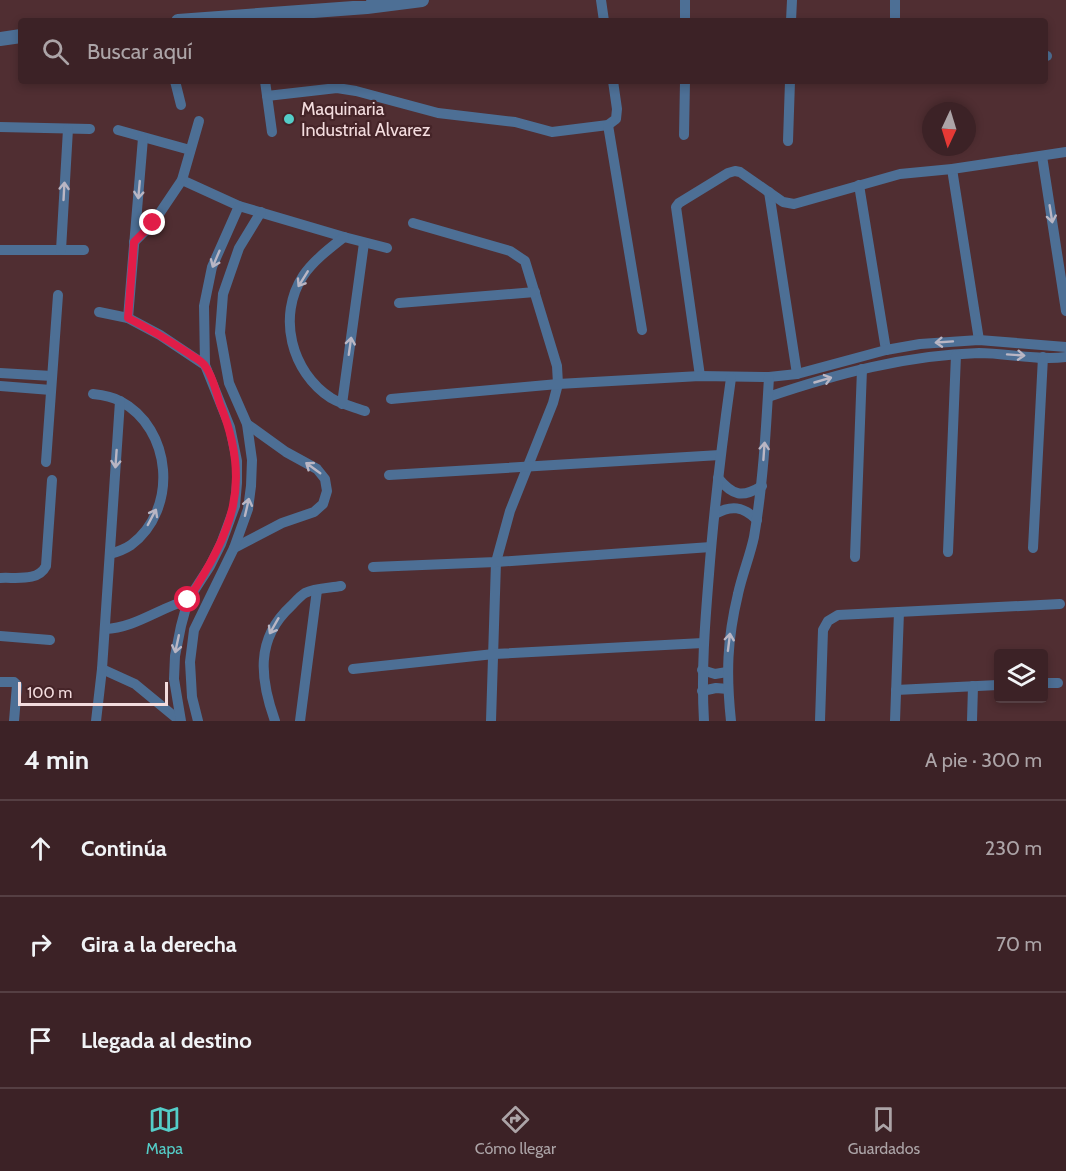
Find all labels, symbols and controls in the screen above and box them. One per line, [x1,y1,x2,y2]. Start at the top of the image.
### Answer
search box [18,18,1048,84]
icon: search [39,35,72,68]
text: Buscar aquí [87,38,192,65]
place label: Maquinaria Industrial Alvarez [301,98,431,141]
north arrow [922,102,976,156]
marker: Maquinaria Industrial Alvarez [282,112,296,126]
one-way arrow [133,179,144,199]
one-way arrow [59,182,70,202]
one-way arrow [1046,203,1057,223]
route end [139,209,165,235]
one-way arrow [210,250,221,268]
one-way arrow [297,270,309,287]
one-way arrow [345,336,356,356]
one-way arrow [934,337,954,348]
one-way arrow [1005,350,1025,361]
one-way arrow [814,373,833,385]
one-way arrow [759,441,770,461]
one-way arrow [111,449,122,469]
one-way arrow [305,462,321,474]
one-way arrow [242,498,254,517]
one-way arrow [146,509,158,526]
route start [174,586,200,612]
one-way arrow [268,618,280,635]
one-way arrow [724,632,735,652]
one-way arrow [171,634,182,653]
map controls [994,649,1048,703]
button: layers [994,649,1048,703]
scale bar [18,679,168,706]
text: 100 m [27,683,72,702]
text: 4 min [24,744,89,776]
text: A pie · 300 m [925,748,1042,772]
icon: ahead [24,832,57,865]
text: Continúa [81,835,167,862]
text: 230 m [985,836,1042,860]
icon: right [24,928,57,961]
text: Gira a la derecha [81,931,237,958]
text: 70 m [996,932,1042,956]
icon: arrive [24,1024,57,1057]
text: Llegada al destino [81,1027,252,1054]
tab: Mapa [146,1103,183,1158]
tab: Cómo llegar [475,1103,556,1158]
tab: Guardados [848,1103,920,1158]

